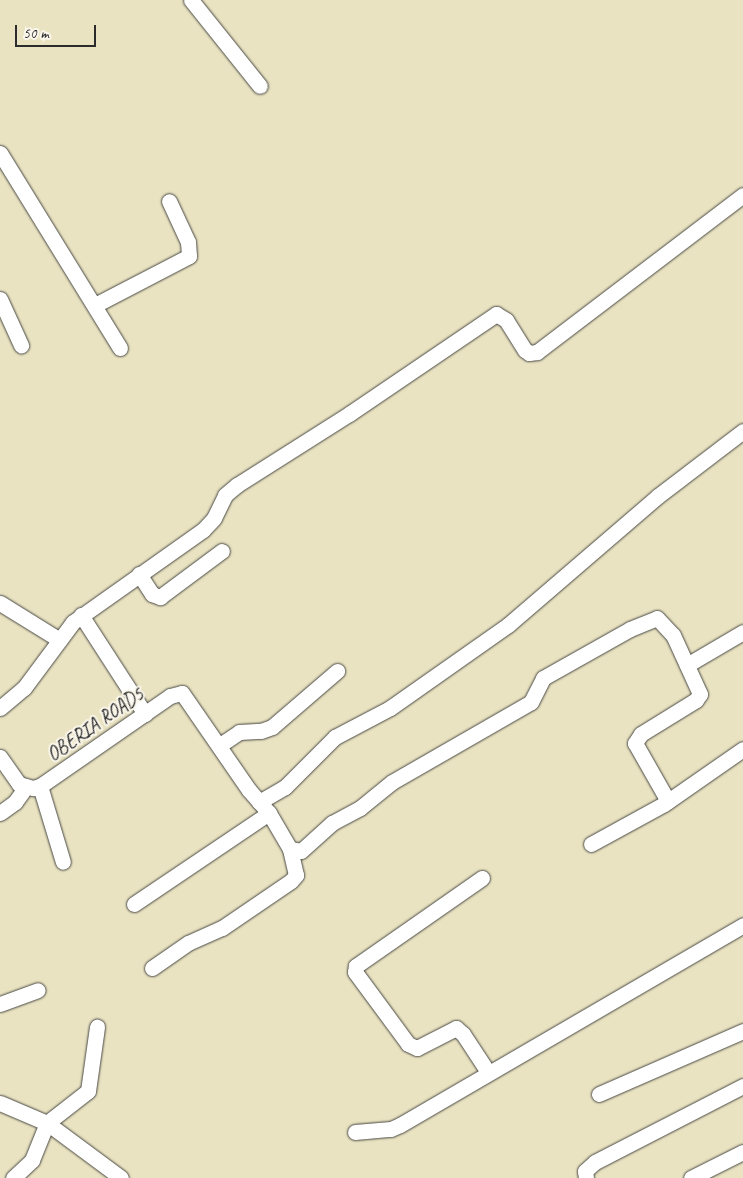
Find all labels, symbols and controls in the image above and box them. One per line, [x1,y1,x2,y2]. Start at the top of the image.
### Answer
scale bar [18,15,99,47]
text: 50 m [23,24,49,43]
street label: OBERIA ROAD5 [41,681,149,767]

